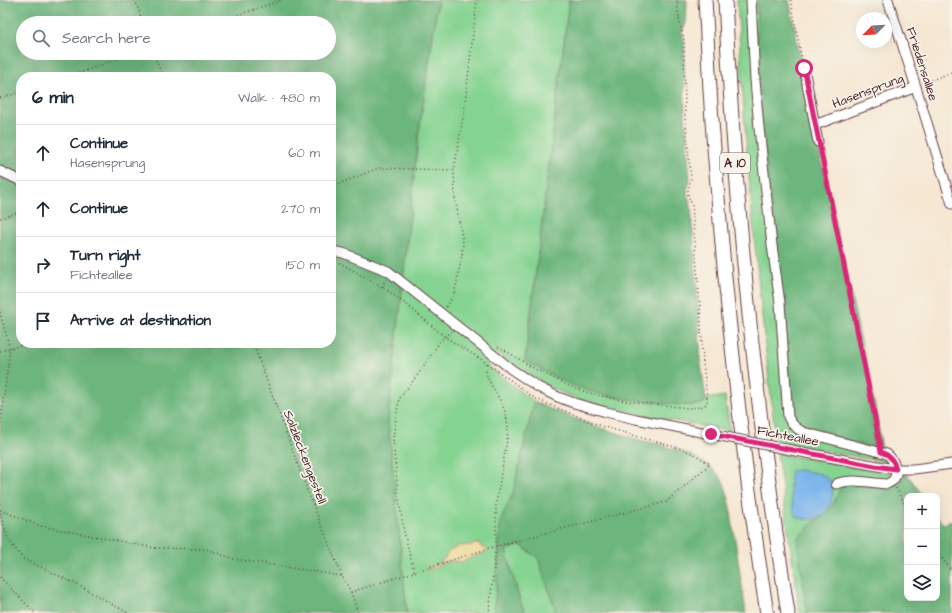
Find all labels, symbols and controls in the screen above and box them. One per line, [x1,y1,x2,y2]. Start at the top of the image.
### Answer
north arrow [856,12,892,48]
search box [16,16,336,60]
street label: Friedensallee [902,25,942,103]
icon: search [30,27,52,49]
text: Search here [62,28,151,49]
route start [795,59,813,77]
street label: Hasensprung [830,69,907,114]
text: 6 min [32,86,74,110]
text: Walk · 480 m [238,89,320,107]
text: Continue [70,133,128,154]
icon: ahead [32,142,54,164]
text: 60 m [288,144,320,162]
road number: A 10 [720,153,750,173]
text: Hasensprung [70,154,145,172]
icon: ahead [32,198,54,220]
text: Continue [70,198,128,219]
text: 270 m [281,200,320,218]
text: Turn right [70,245,141,266]
icon: right [32,254,54,276]
text: 150 m [286,256,320,274]
text: Fichteallee [70,266,133,284]
icon: arrive [32,310,54,332]
text: Arrive at destination [70,310,211,331]
street label: Salzleckengestell [278,408,331,507]
street label: Fichteallee [756,421,820,451]
route end [702,425,720,443]
map controls [904,493,940,601]
button: + [904,493,940,529]
button: − [904,529,940,565]
button: layers [904,565,940,601]

